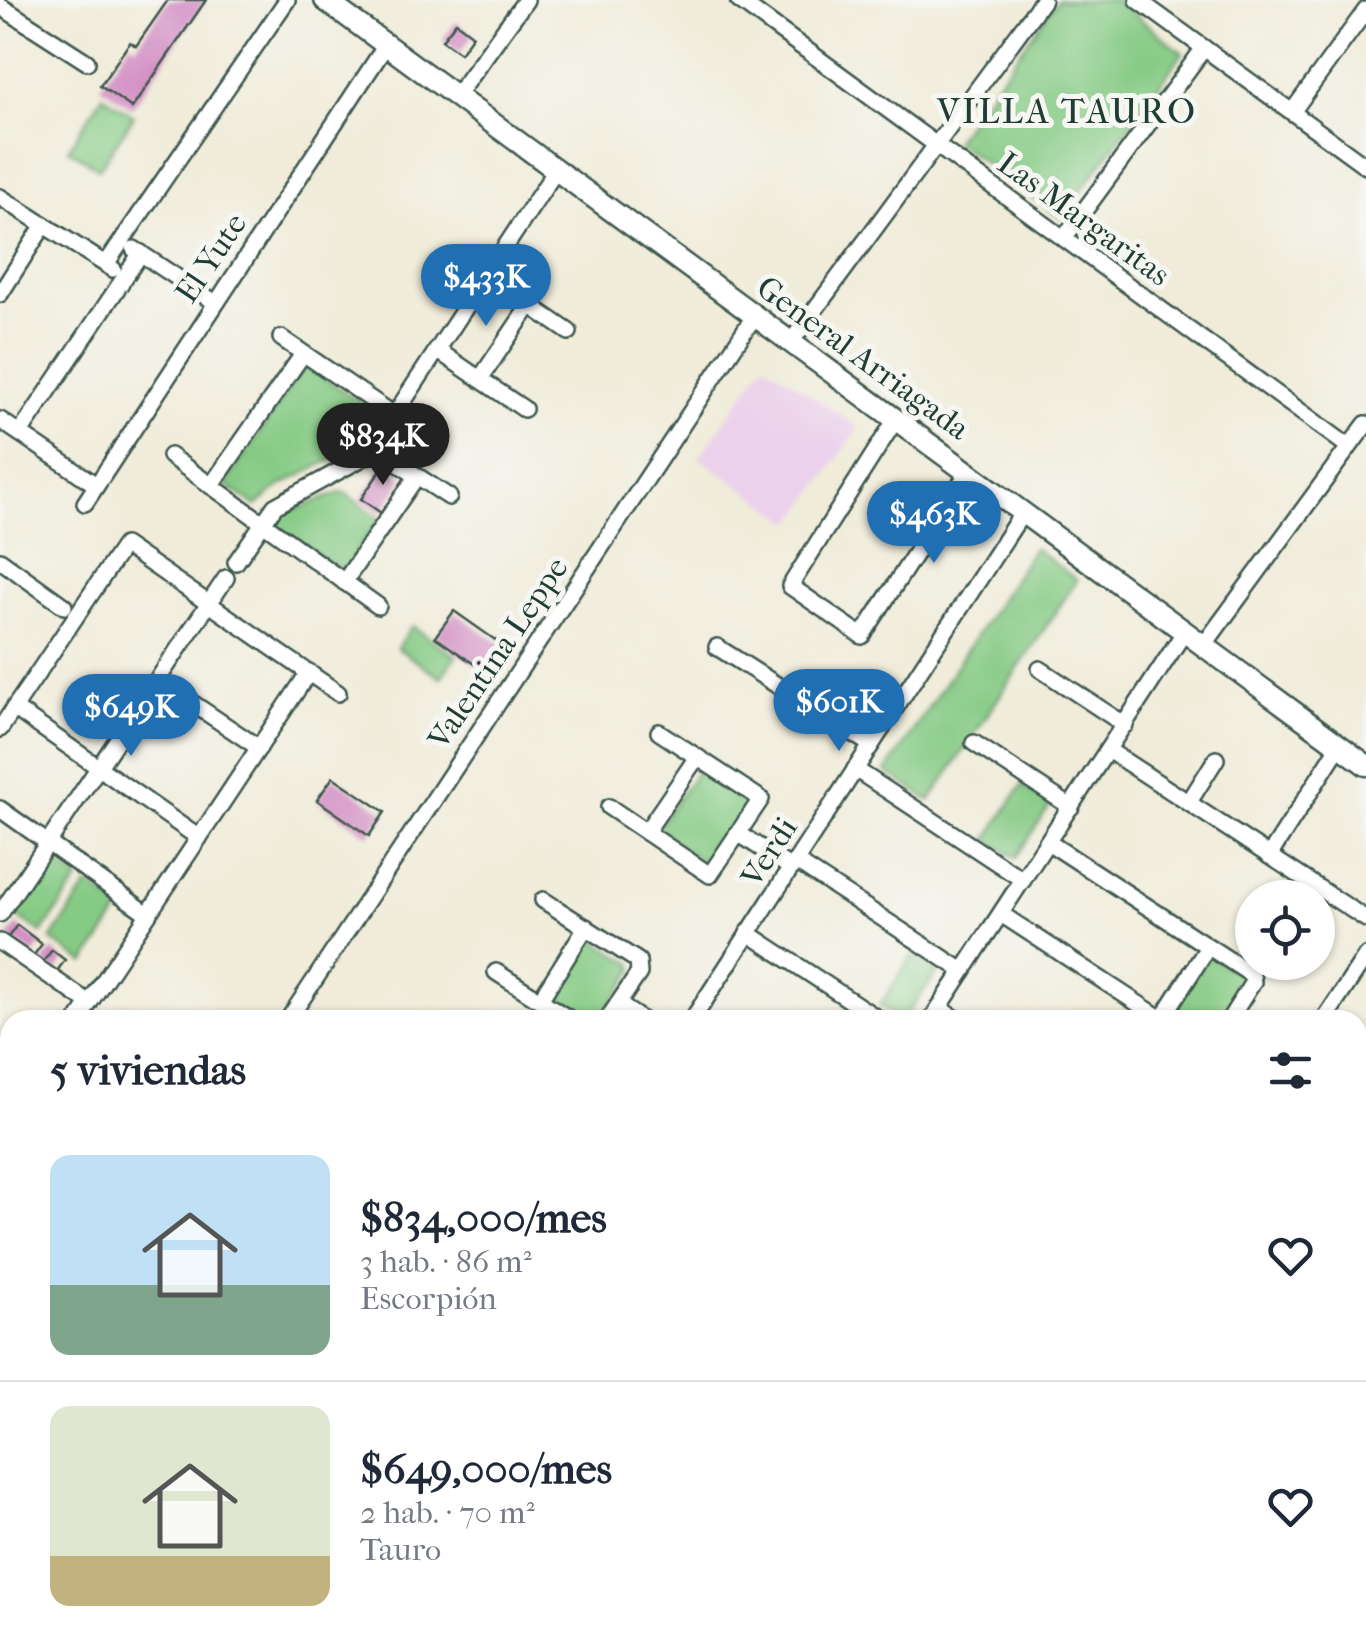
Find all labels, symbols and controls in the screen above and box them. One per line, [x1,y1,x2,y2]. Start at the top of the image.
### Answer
district label: VILLA TAURO [936,91,1197,132]
street label: Las Margaritas [991,144,1177,294]
street label: El Yute [168,206,254,310]
pin: $433K [416,244,556,329]
text: $433K [443,258,529,295]
street label: General Arriagada [750,269,977,448]
pin: $834K [313,403,453,488]
text: $834K [339,417,427,454]
pin: $463K [864,481,1004,566]
text: $463K [889,495,979,532]
street label: Valentina Leppe [420,550,576,757]
pin: $601K [769,669,909,754]
pin: $649K [61,674,201,759]
text: $601K [795,683,883,720]
text: $649K [84,688,178,725]
street label: Verdi [733,810,805,894]
map controls [1235,880,1335,980]
button: locate [1235,880,1335,980]
icon: filters [1263,1043,1318,1098]
text: 5 viviendas [50,1046,246,1095]
text: $834,000/mes [360,1194,607,1243]
icon: home [130,1195,250,1315]
icon: heart [1263,1228,1318,1283]
text: 3 hab. · 86 m² [360,1243,532,1280]
text: Escorpión [360,1280,497,1317]
text: $649,000/mes [360,1445,612,1494]
icon: home [130,1446,250,1566]
icon: heart [1263,1479,1318,1534]
text: 2 hab. · 70 m² [360,1494,535,1531]
text: Tauro [360,1531,441,1568]

